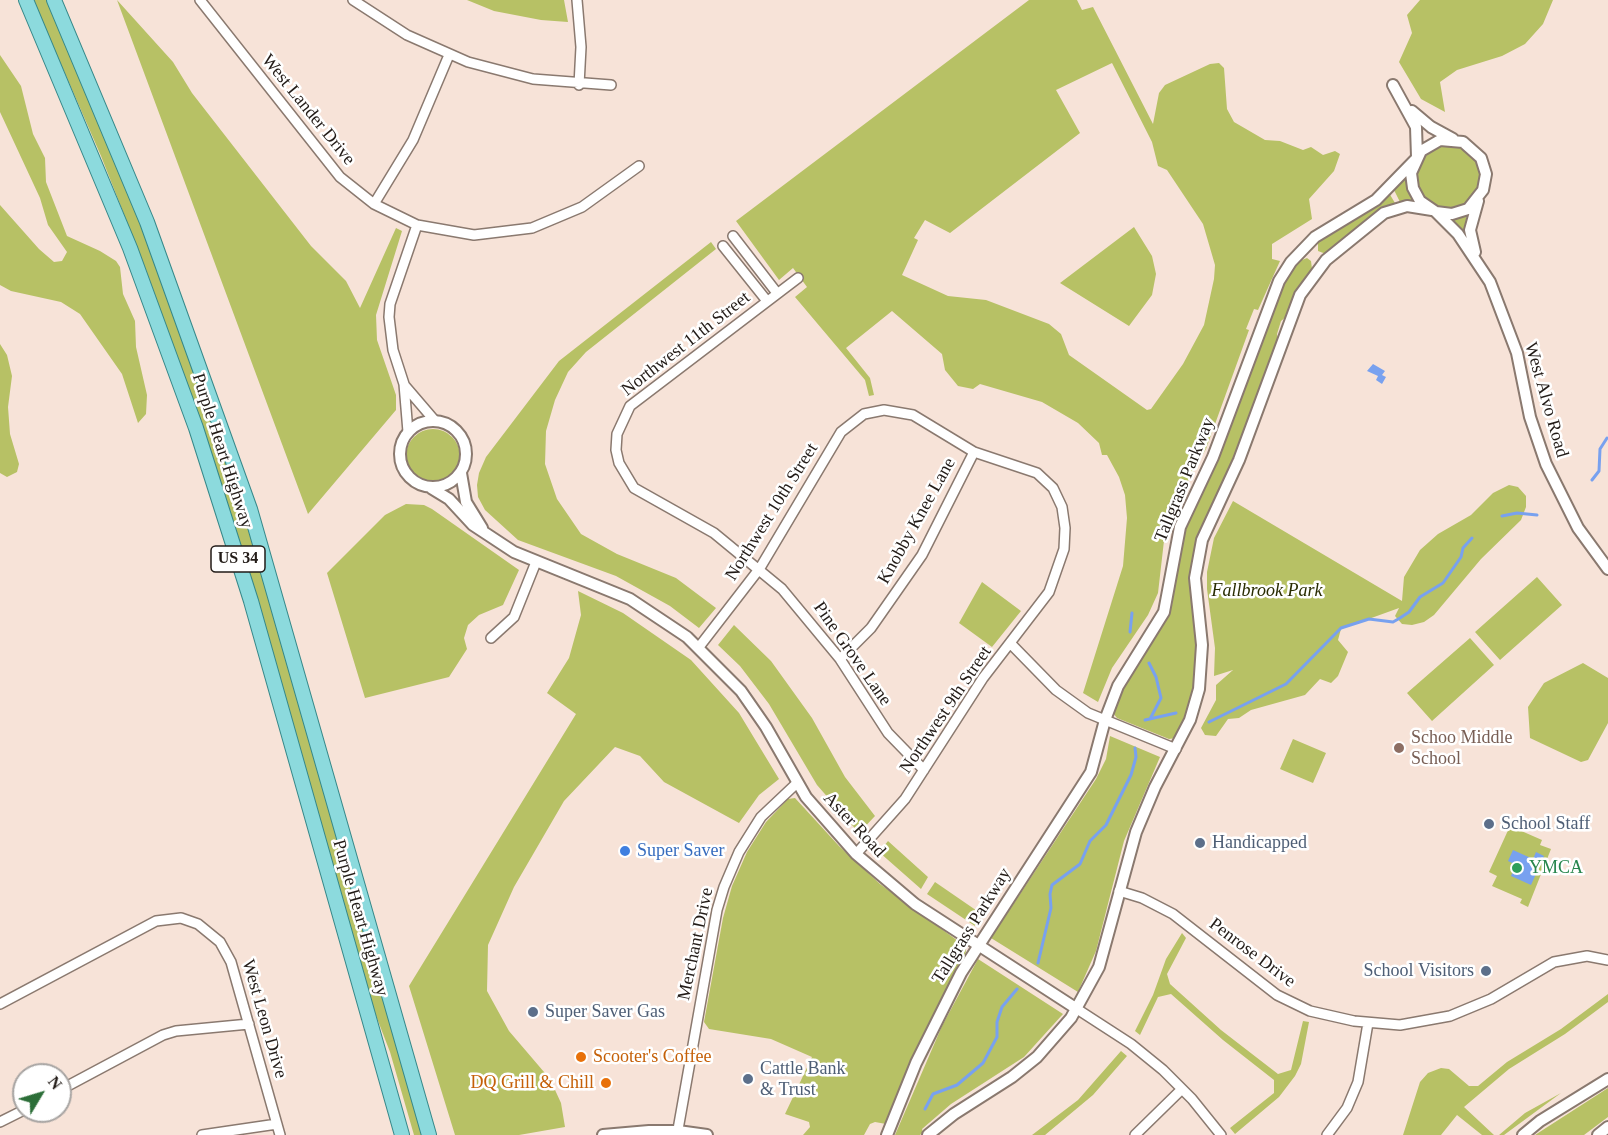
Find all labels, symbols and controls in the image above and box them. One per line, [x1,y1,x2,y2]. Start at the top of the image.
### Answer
street label: West Lander Drive [257,50,359,170]
street label: Northwest 11th Street [617,287,755,401]
street label: West Alvo Road [1519,340,1573,460]
street label: Purple Heart Highway [187,371,257,531]
street label: Tallgrass Parkway [1150,415,1220,545]
street label: Northwest 10th Street [721,439,823,585]
street label: Knobby Knee Lane [873,454,961,588]
road number: US 34 [211,546,265,572]
park label: Fallbrook Park [1212,580,1322,602]
street label: Pine Grove Lane [808,598,896,710]
street label: Northwest 9th Street [895,642,997,778]
place label: Schoo Middle School [1411,727,1512,770]
marker: Schoo Middle School [1392,741,1406,755]
street label: Aster Road [818,788,890,862]
place label: School Staff [1501,813,1590,835]
marker: School Staff [1482,817,1496,831]
place label: Handicapped [1212,832,1307,854]
marker: Handicapped [1193,836,1207,850]
street label: Purple Heart Highway [327,837,393,999]
place label: Super Saver [637,840,724,862]
marker: Super Saver [618,844,632,858]
place label: YMCA [1529,857,1583,879]
marker: YMCA [1510,861,1524,875]
street label: Tallgrass Parkway [928,864,1016,988]
street label: Merchant Drive [674,886,718,1002]
street label: Penrose Drive [1205,914,1299,992]
street label: West Leon Drive [237,957,291,1081]
place label: School Visitors [1364,960,1474,982]
marker: School Visitors [1479,964,1493,978]
place label: Super Saver Gas [545,1001,665,1023]
marker: Super Saver Gas [526,1005,540,1019]
place label: Scooter's Coffee [593,1046,711,1068]
marker: Scooter's Coffee [574,1050,588,1064]
place label: Cattle Bank & Trust [760,1058,845,1100]
north arrow [12,1063,72,1123]
place label: DQ Grill & Chill [470,1072,594,1094]
marker: Cattle Bank & Trust [741,1072,755,1086]
text: N [45,1073,65,1093]
marker: DQ Grill & Chill [599,1076,613,1090]

